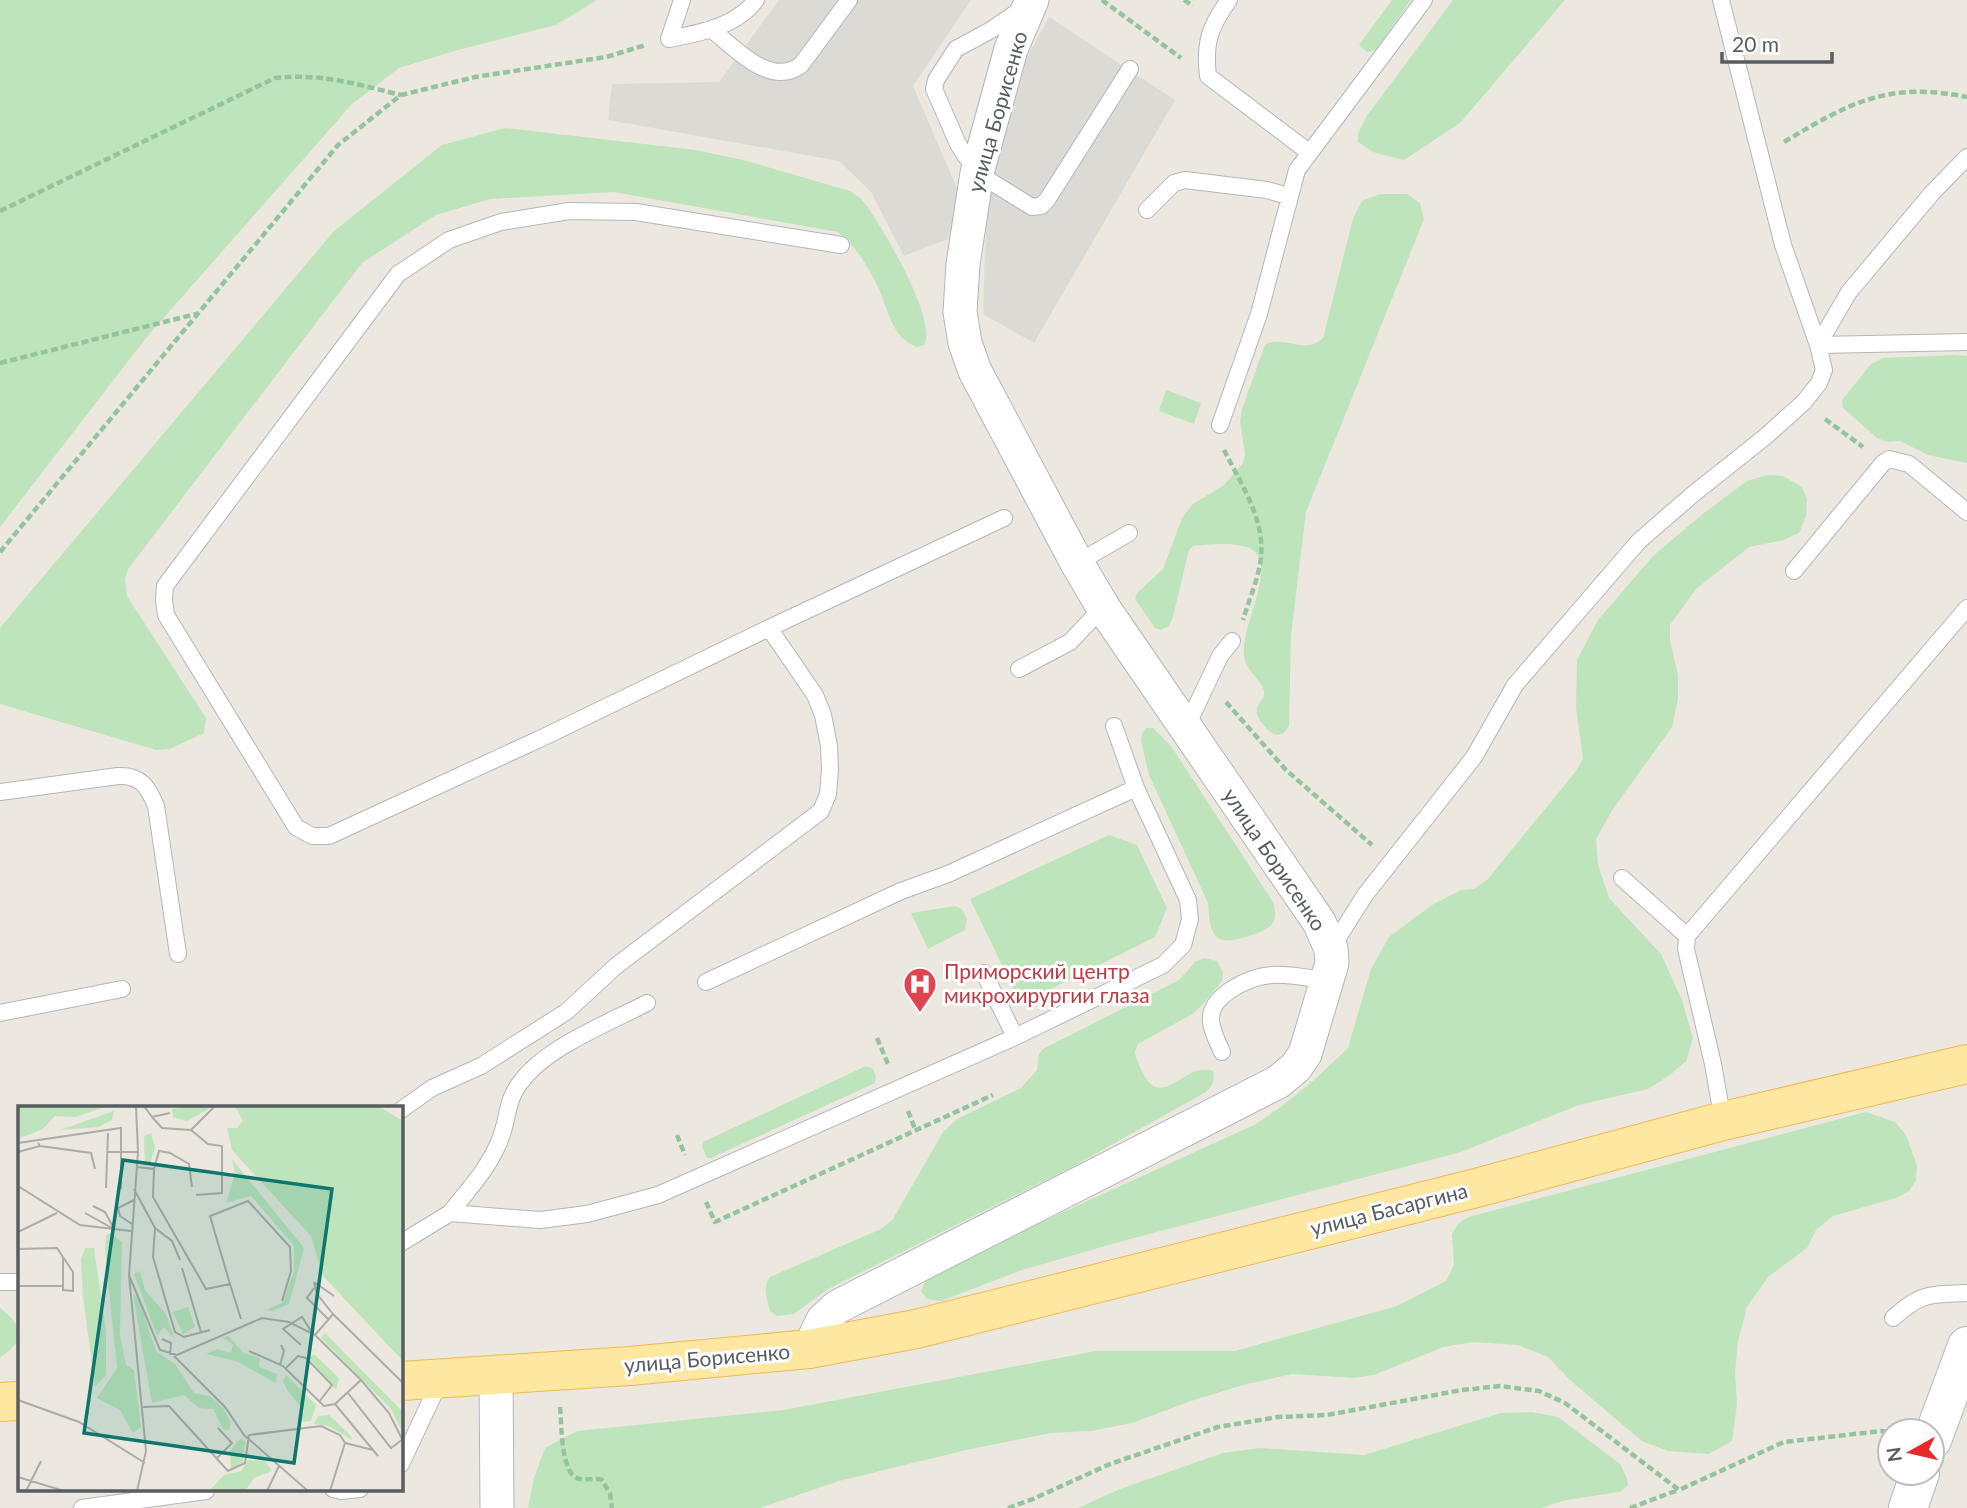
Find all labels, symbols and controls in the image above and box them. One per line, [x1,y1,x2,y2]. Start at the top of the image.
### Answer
scale bar [1722,21,1832,65]
street label: улица Борисенко [962,28,1032,195]
text: 20 m [1732,31,1779,56]
street label: улица Борисенко [1218,783,1332,935]
place label: Приморский центр микрохирургии глаза [944,958,1150,1007]
hospital icon: Приморский центр микрохирургии глаза [901,965,939,1014]
inset map [18,1106,402,1490]
street label: улица Басаргина [1307,1177,1470,1240]
street label: улица Борисенко [623,1338,791,1377]
north arrow [1876,1417,1946,1487]
text: N [1881,1446,1906,1463]

